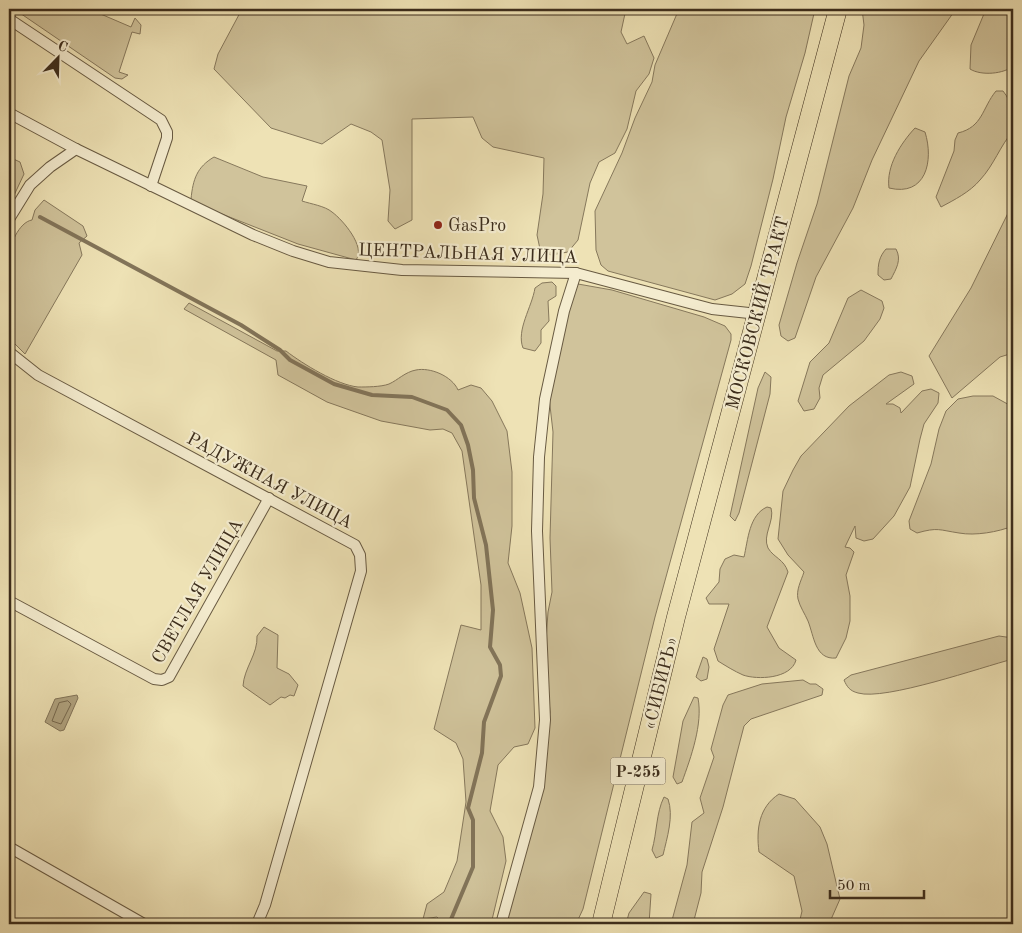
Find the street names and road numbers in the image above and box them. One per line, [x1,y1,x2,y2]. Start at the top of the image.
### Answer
street label: МОСКОВСКИЙ ТРАКТ [720,214,792,412]
street label: ЦЕНТРАЛЬНАЯ УЛИЦА [358,241,578,267]
street label: РАДУЖНАЯ УЛИЦА [184,430,356,532]
street label: СВЕТЛАЯ УЛИЦА [149,516,247,667]
street label: «СИБИРЬ» [641,635,681,731]
road number: Р-255 [610,758,666,784]

